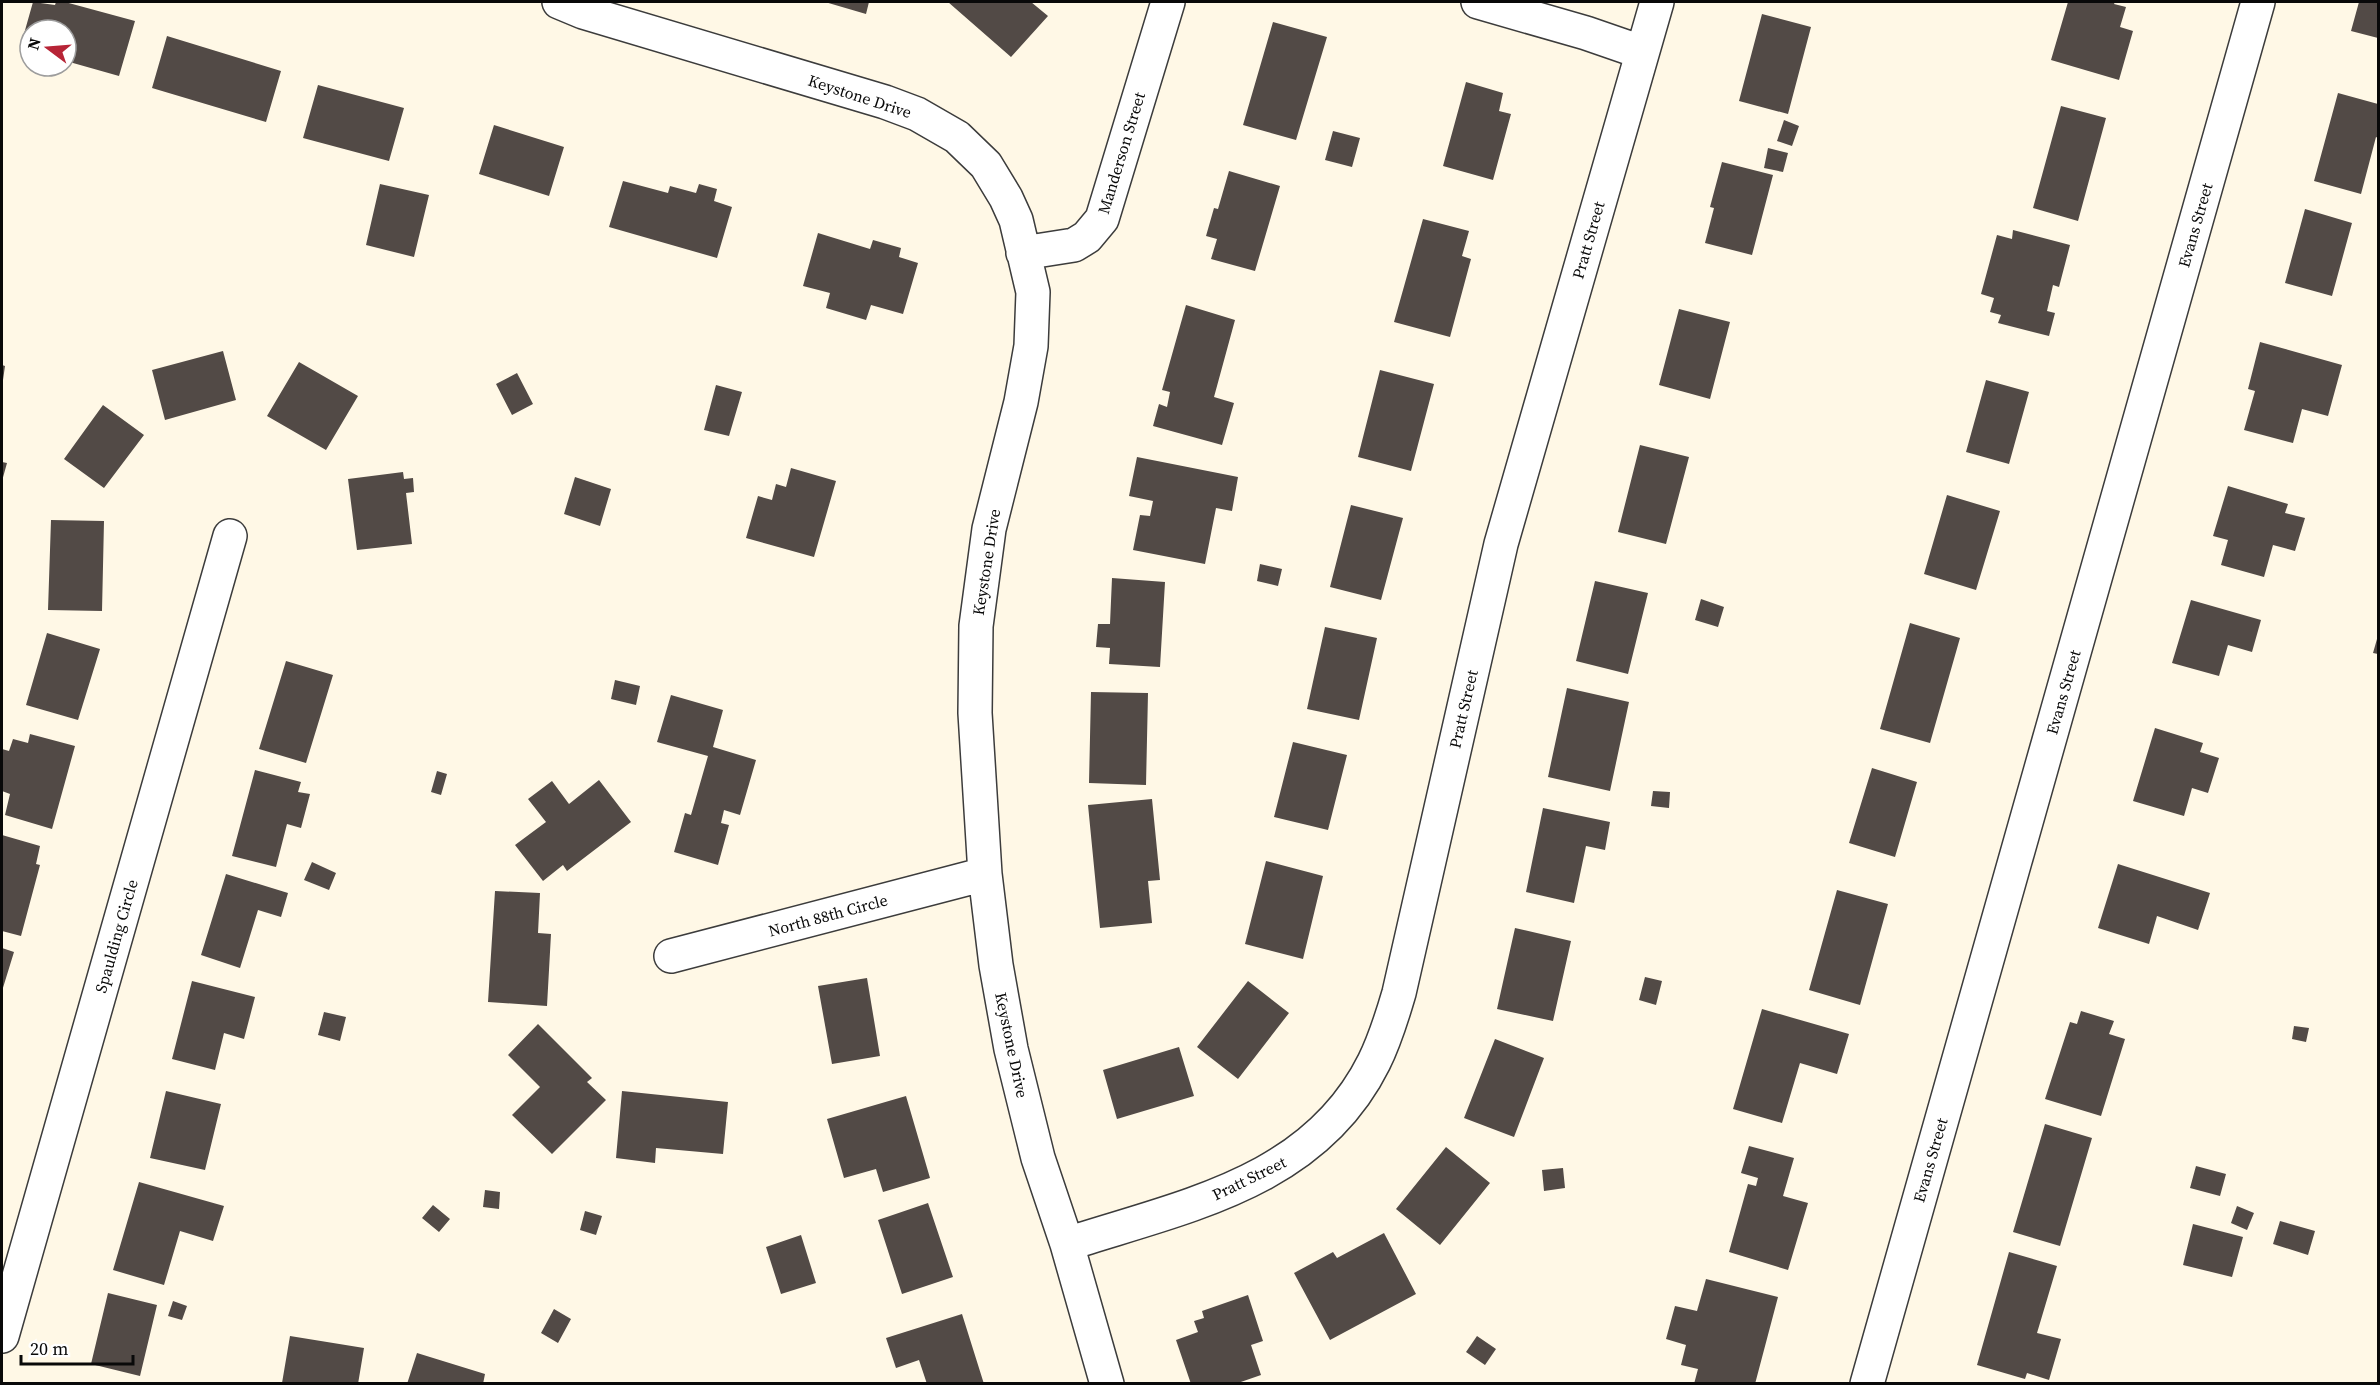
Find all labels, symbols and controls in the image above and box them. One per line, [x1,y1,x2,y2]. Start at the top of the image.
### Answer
north arrow [18,18,78,78]
text: N [21,35,46,52]
street label: Keystone Drive [805,69,915,123]
street label: Manderson Street [1092,89,1150,217]
street label: Evans Street [2172,179,2218,270]
street label: Pratt Street [1566,198,1610,281]
street label: Keystone Drive [967,507,1005,617]
street label: Evans Street [2040,646,2086,737]
street label: Pratt Street [1443,667,1483,750]
street label: Spaulding Circle [89,877,143,995]
street label: North 88th Circle [766,889,890,941]
street label: Keystone Drive [990,990,1034,1100]
street label: Evans Street [1907,1114,1953,1205]
street label: Pratt Street [1208,1150,1290,1205]
scale bar [21,1328,134,1366]
text: 20 m [30,1336,68,1361]

